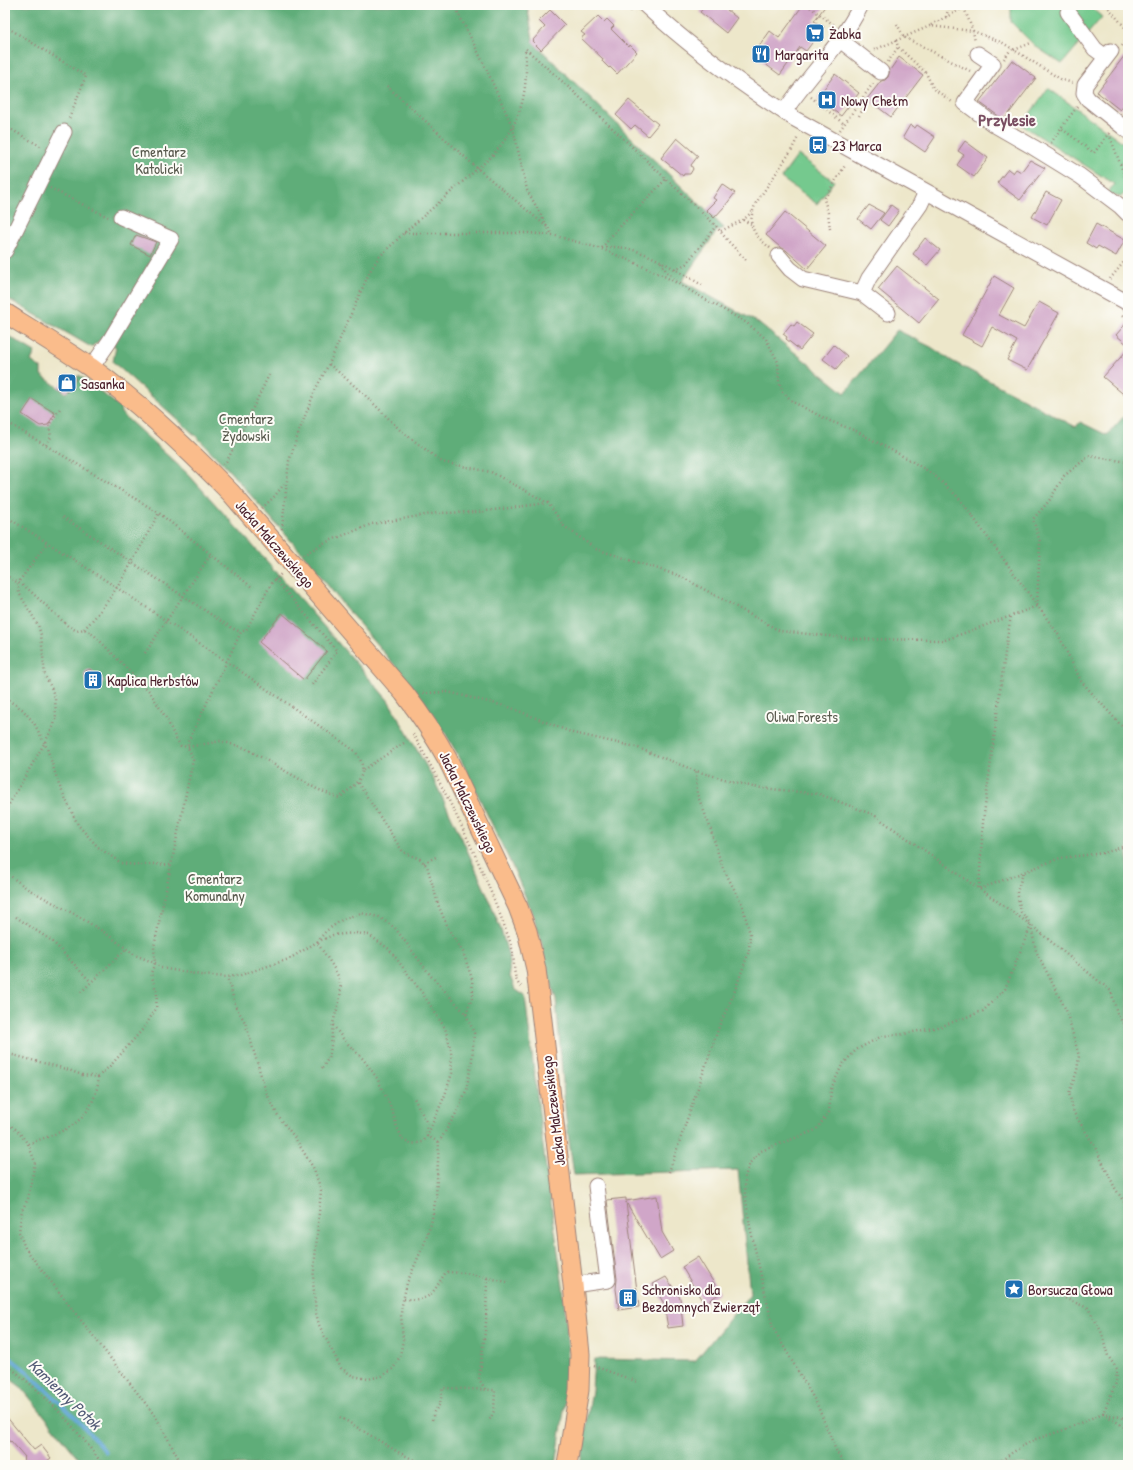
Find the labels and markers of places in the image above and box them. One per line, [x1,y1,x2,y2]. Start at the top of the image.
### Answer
supermarket icon: Żabka [804,22,826,44]
place label: Żabka [829,23,861,44]
restaurant icon: Margarita [750,43,772,65]
place label: Margarita [775,44,828,65]
hospital icon: Nowy Chełm [816,89,838,111]
place label: Nowy Chełm [841,90,908,111]
bus stop icon: 23 Marca [807,134,829,156]
place label: 23 Marca [832,135,882,156]
shop icon: Sasanka [56,372,78,394]
place label: Sasanka [81,373,124,394]
building icon: Kaplica Herbstów [82,669,104,691]
place label: Kaplica Herbstów [107,670,199,691]
place icon: Borsucza Głowa [1003,1278,1025,1300]
place label: Schronisko dla Bezdomnych Zwierząt [642,1279,761,1317]
place label: Borsucza Głowa [1028,1279,1113,1300]
building icon: Schronisko dla Bezdomnych Zwierząt [617,1287,639,1309]

